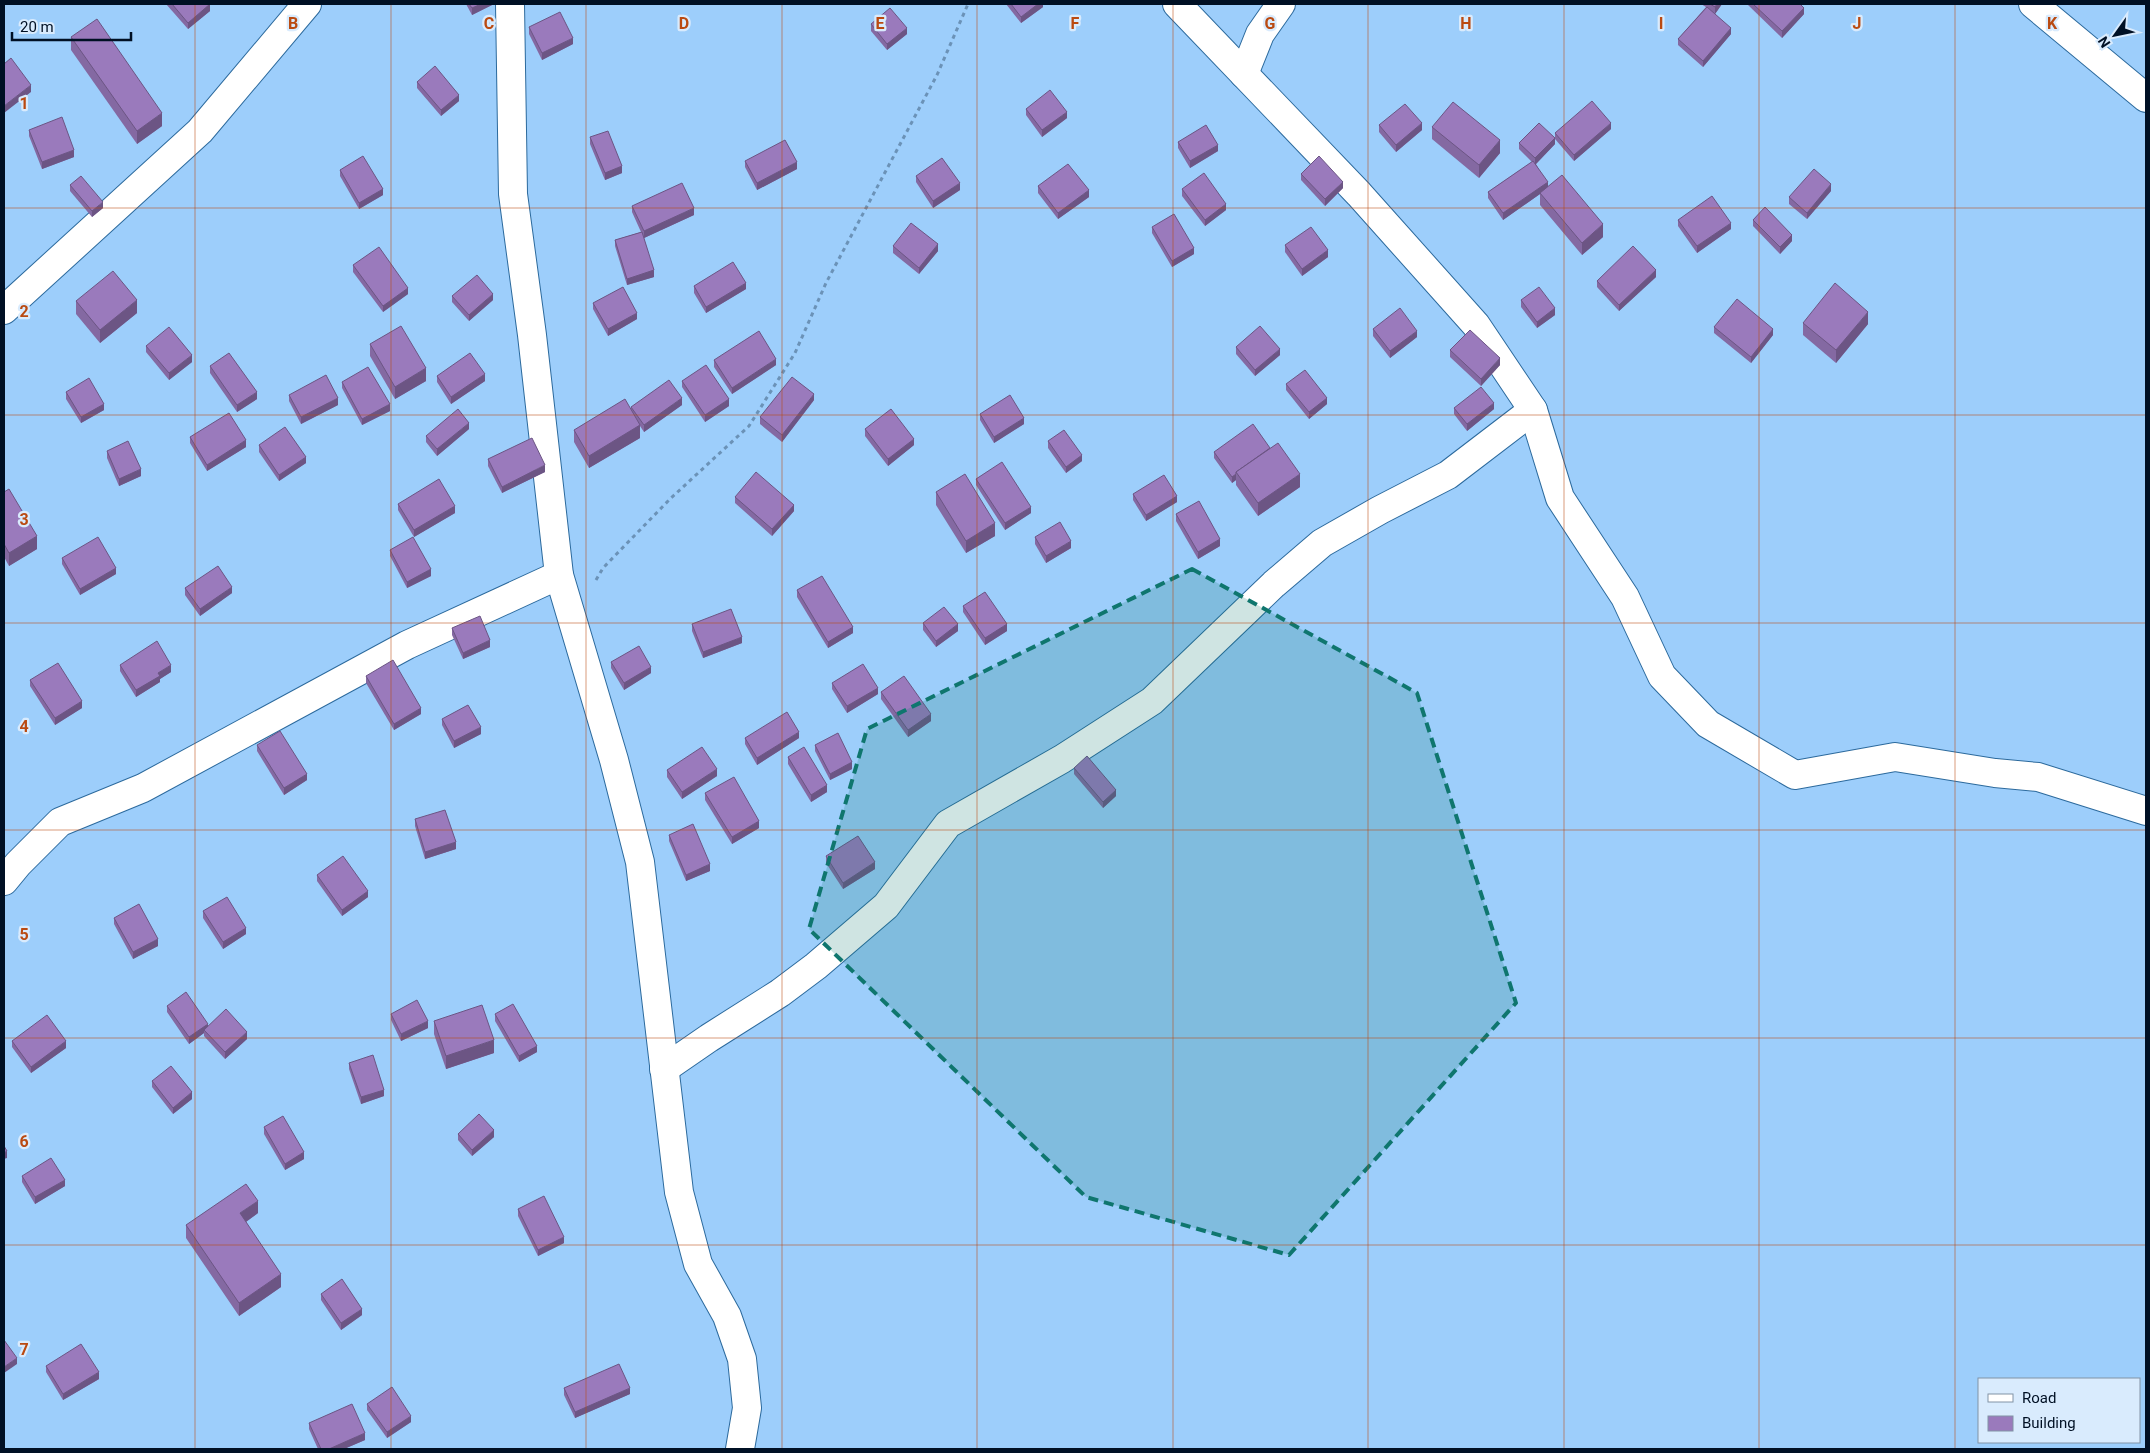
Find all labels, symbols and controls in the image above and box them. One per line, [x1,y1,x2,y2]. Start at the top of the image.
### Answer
scale bar [12,10,131,42]
north arrow [2090,10,2140,60]
text: B [288,14,298,33]
text: C [484,14,494,33]
text: D [679,14,689,33]
text: E [876,14,885,33]
text: F [1071,14,1080,33]
text: G [1265,14,1276,33]
text: H [1460,14,1472,33]
text: I [1659,14,1663,33]
text: J [1853,14,1861,33]
text: K [2047,14,2058,33]
text: 20 m [20,18,54,36]
text: N [2095,34,2114,51]
text: 1 [19,94,29,113]
text: 2 [19,302,29,321]
text: 3 [19,510,29,529]
text: 4 [19,717,29,736]
text: 5 [19,925,29,944]
text: 6 [19,1132,29,1151]
text: 7 [19,1340,29,1359]
legend [1978,1378,2140,1443]
text: Road [2022,1389,2056,1407]
text: Building [2022,1414,2076,1432]

